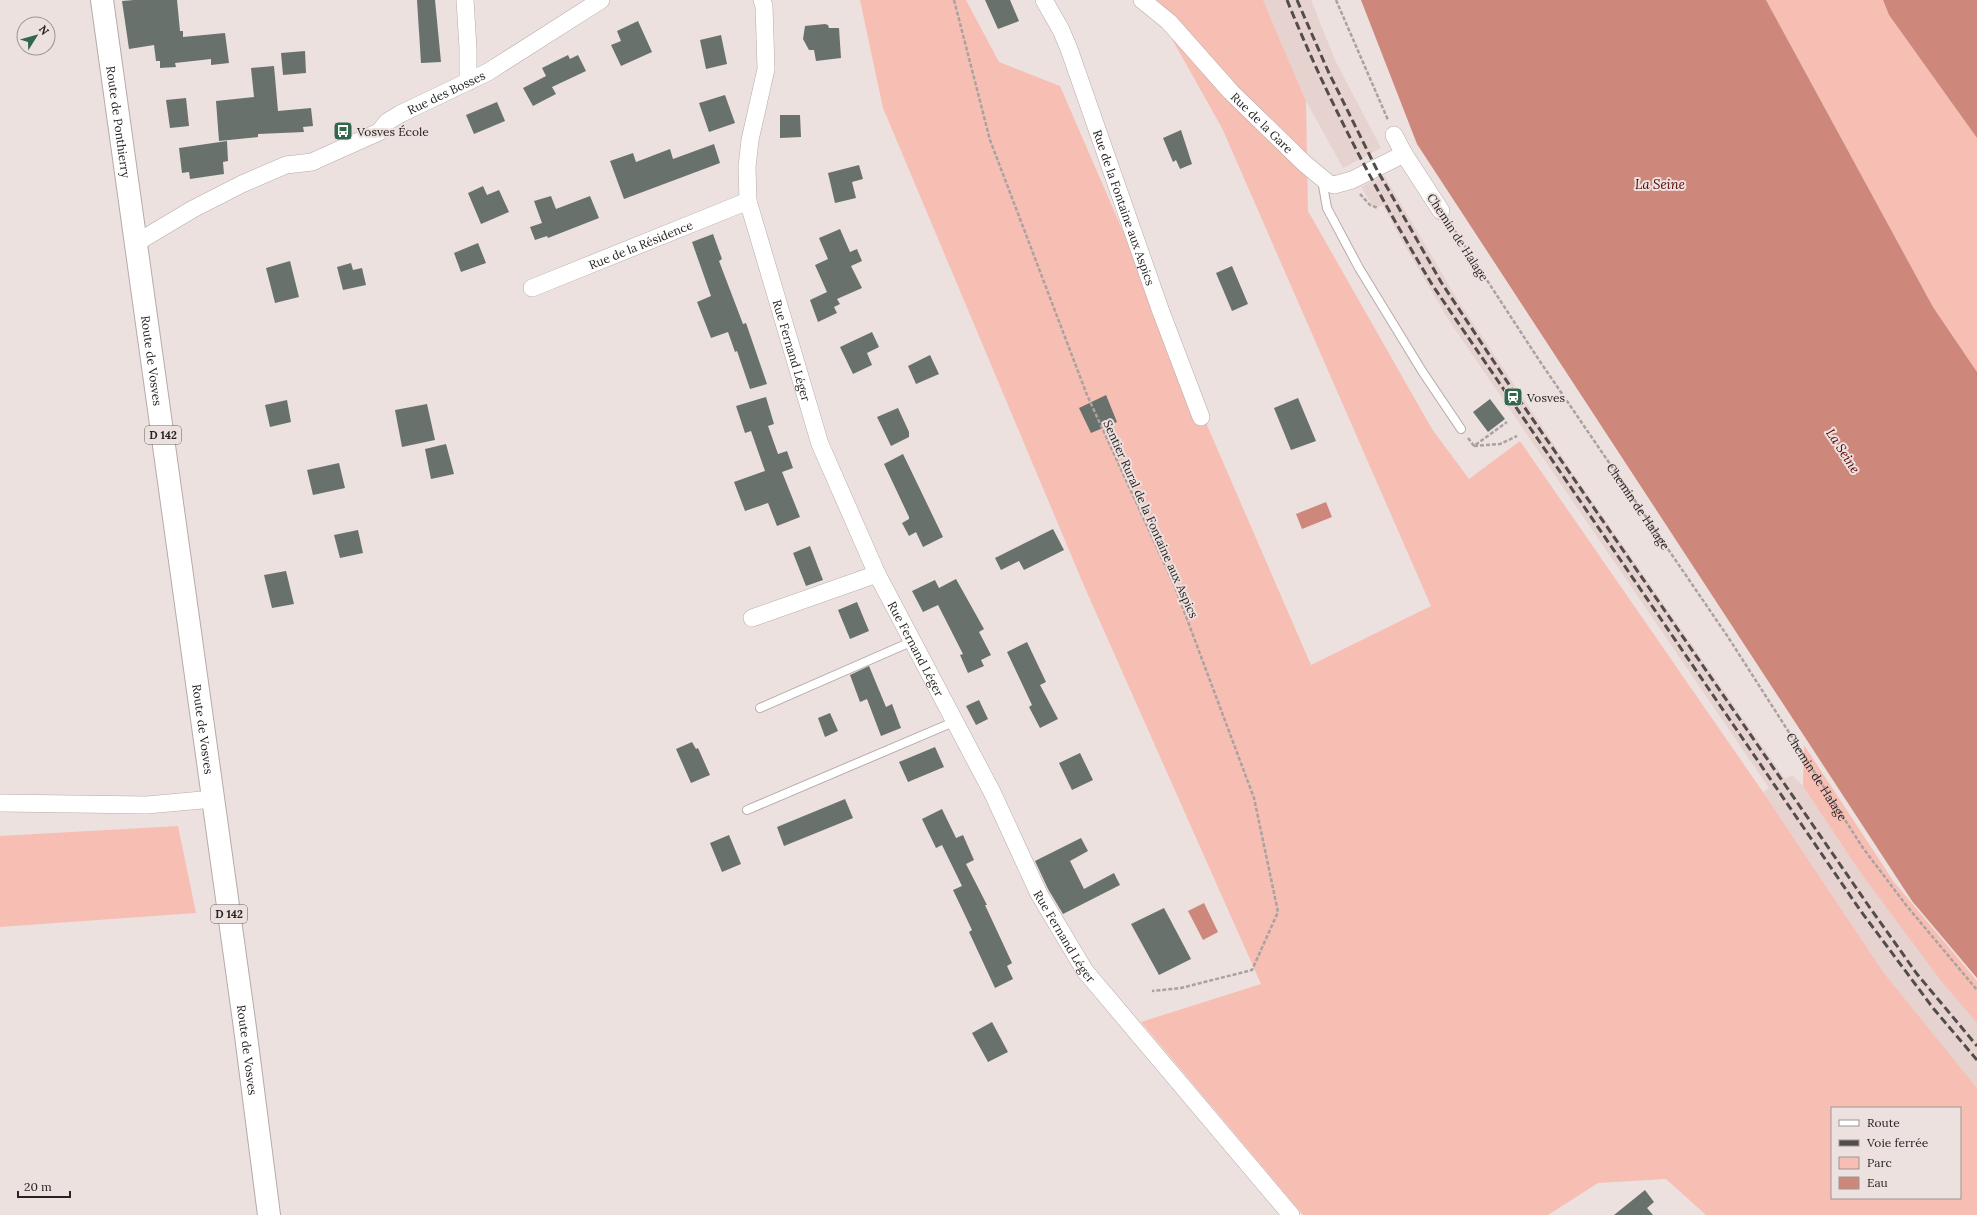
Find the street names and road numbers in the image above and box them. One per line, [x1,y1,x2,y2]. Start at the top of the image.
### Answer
street label: Route de Ponthierry [104,65,134,179]
street label: Rue des Bosses [405,67,488,117]
street label: Rue de la Gare [1228,89,1297,156]
street label: Rue de la Fontaine aux Aspics [1090,128,1159,288]
street label: Chemin de Halage [1424,190,1492,284]
street label: Rue de la Résidence [586,216,695,272]
street label: Rue Fernand Léger [770,298,815,404]
street label: Route de Vosves [138,314,166,407]
street label: Sentier Rural de la Fontaine aux Aspics [1100,418,1202,621]
road number: D 142 [145,426,181,444]
street label: Chemin de Halage [1604,460,1674,553]
street label: Rue Fernand Léger [885,598,948,699]
street label: Route de Vosves [190,683,217,775]
street label: Chemin de Halage [1784,730,1851,824]
street label: Rue Fernand Léger [1031,887,1099,986]
road number: D 142 [211,905,247,923]
street label: Route de Vosves [234,1004,261,1096]

